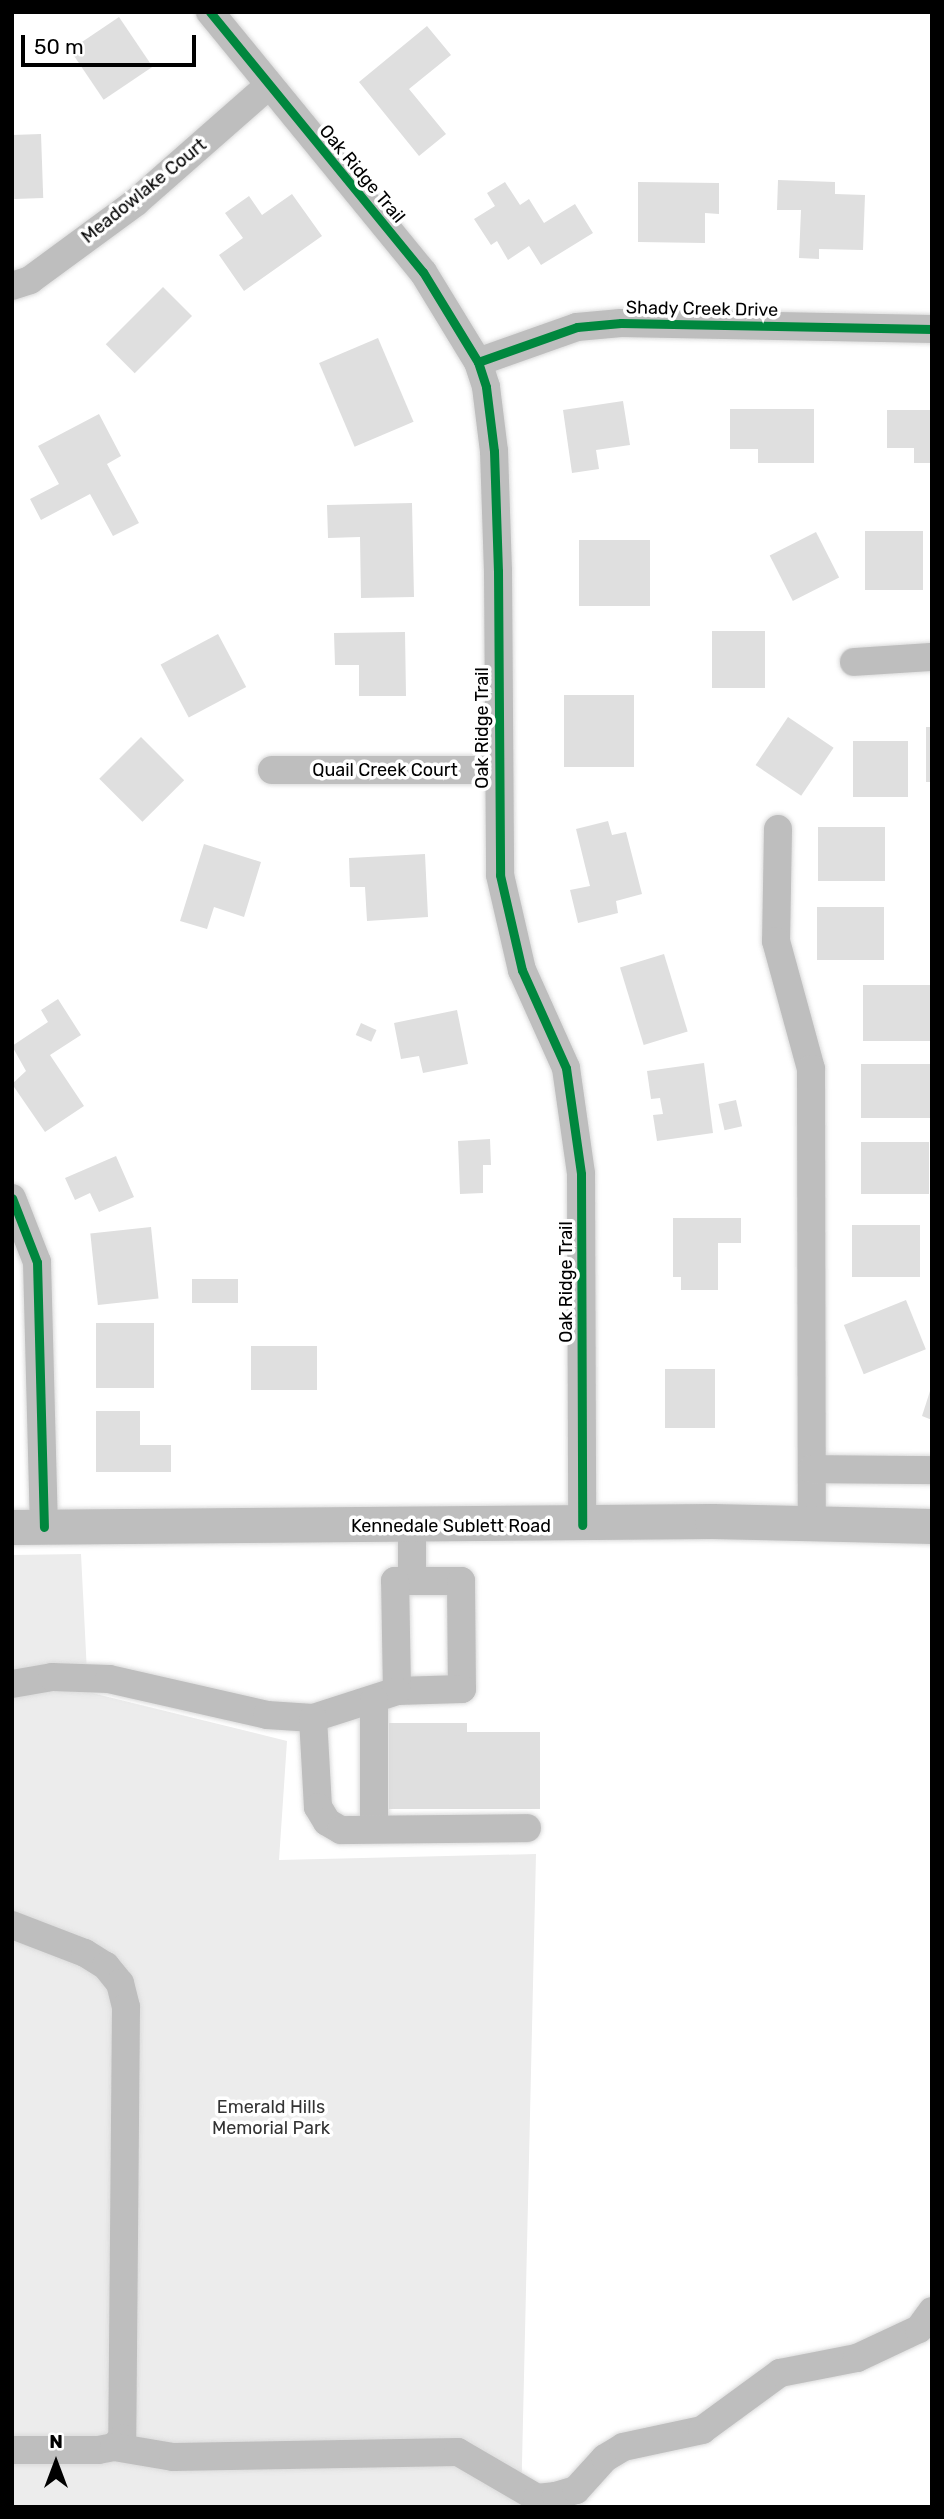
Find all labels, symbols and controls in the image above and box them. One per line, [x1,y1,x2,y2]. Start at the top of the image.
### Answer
scale bar [24,21,200,65]
text: 50 m [34,34,84,59]
street label: Oak Ridge Trail [314,120,410,228]
street label: Meadowlake Court [77,134,211,248]
street label: Shady Creek Drive [625,297,779,321]
street label: Oak Ridge Trail [471,667,493,789]
street label: Quail Creek Court [312,759,458,781]
street label: Oak Ridge Trail [555,1221,577,1343]
street label: Kennedale Sublett Road [351,1515,551,1537]
park label: Emerald Hills Memorial Park [212,2097,330,2140]
north arrow [21,2428,91,2498]
text: N [49,2430,63,2453]

